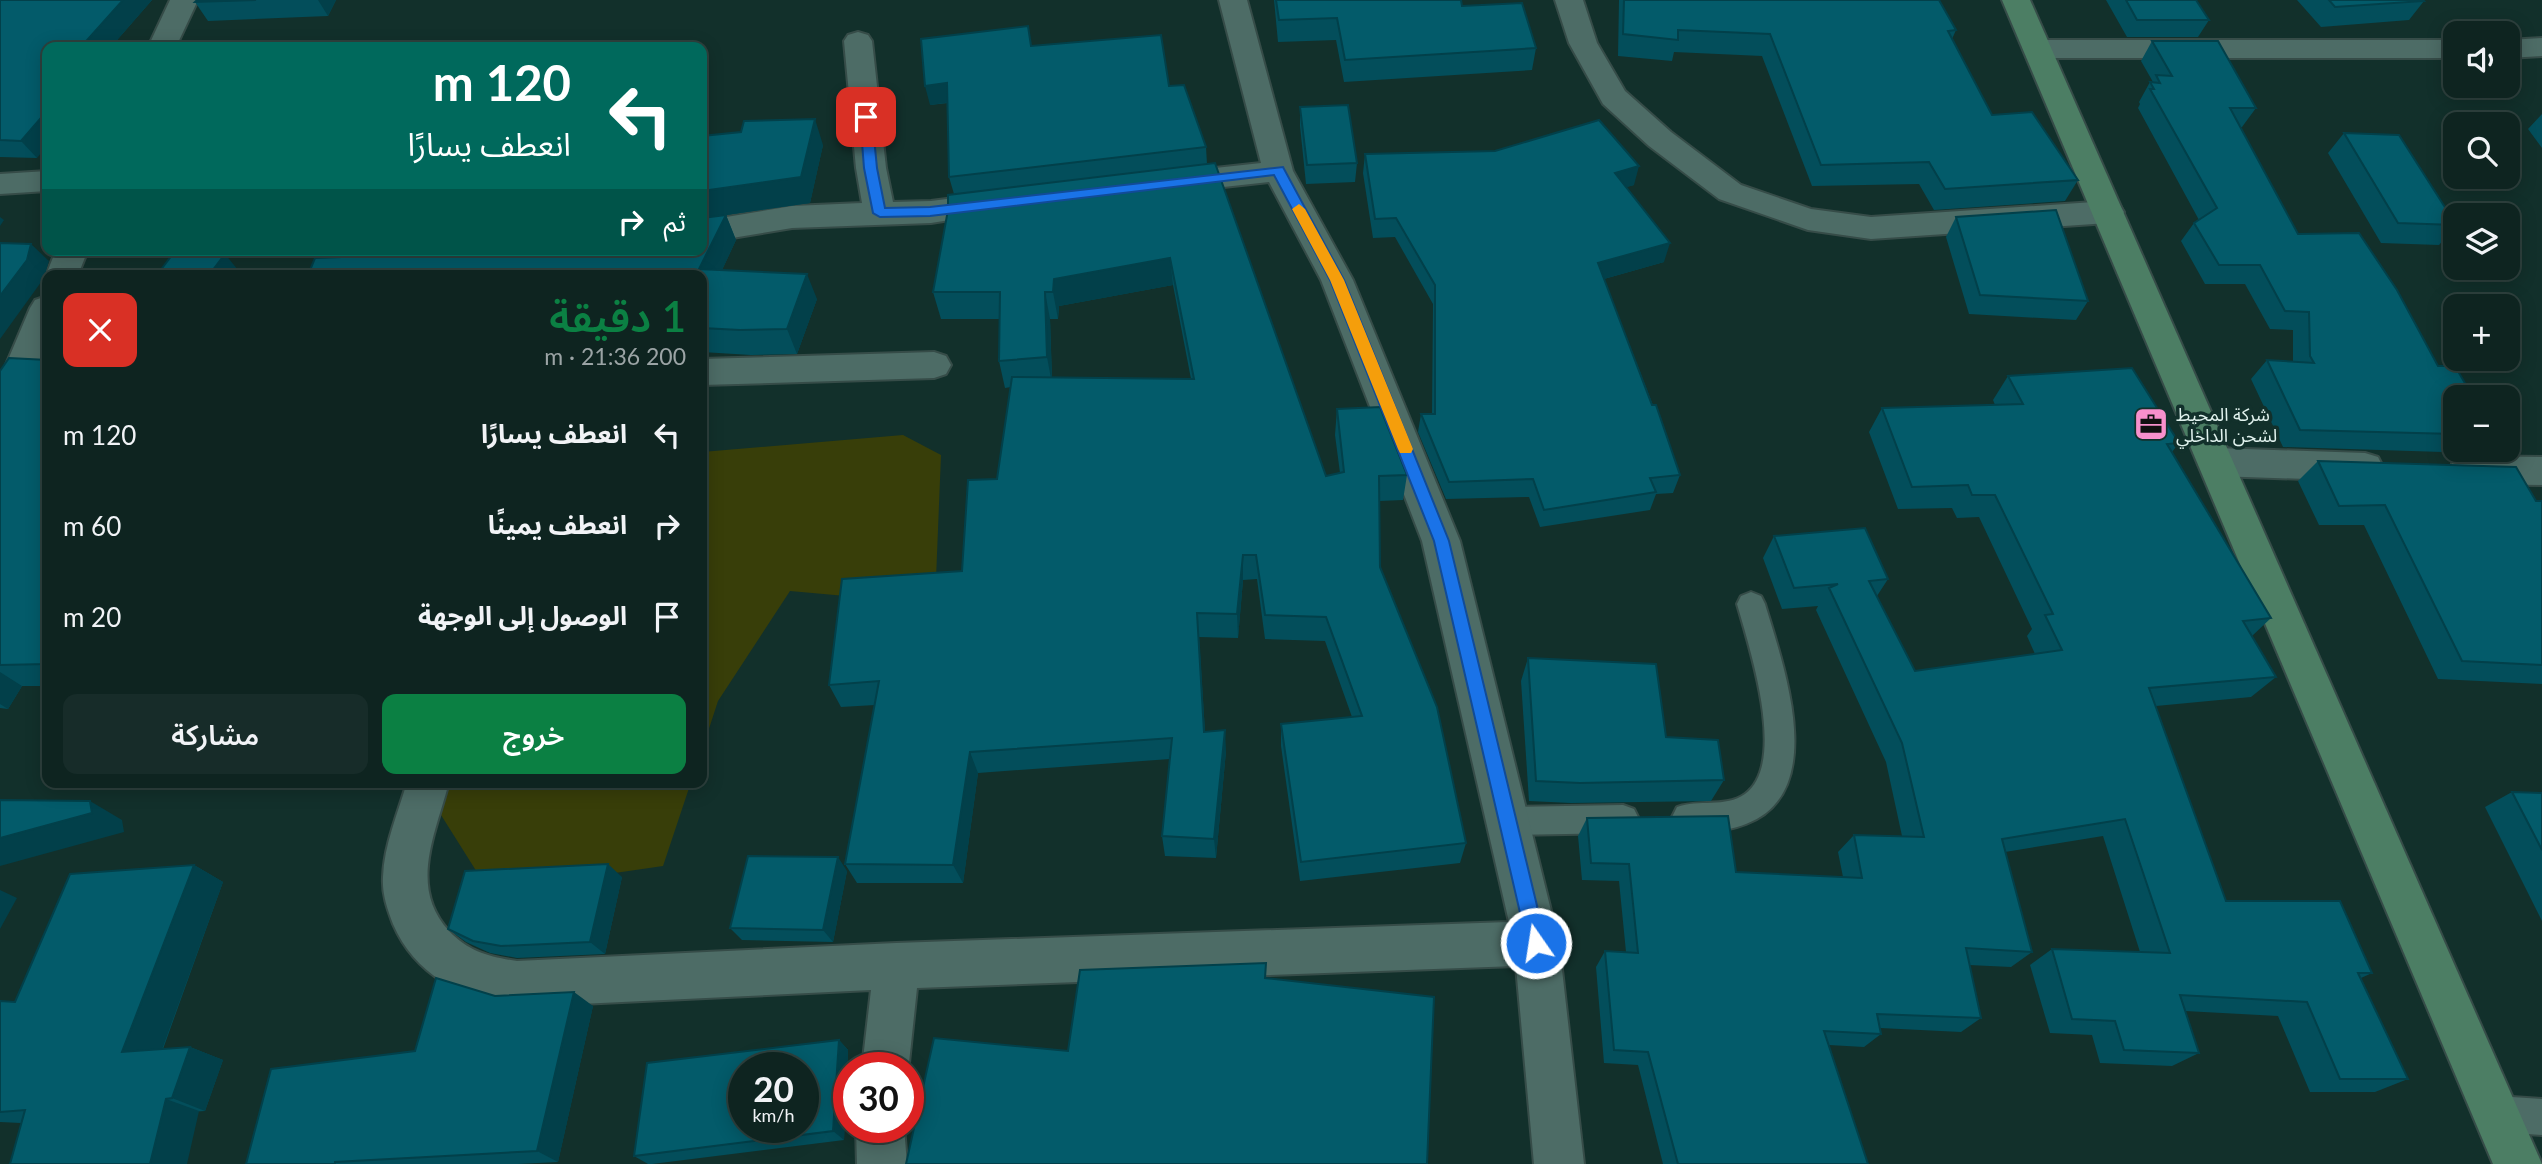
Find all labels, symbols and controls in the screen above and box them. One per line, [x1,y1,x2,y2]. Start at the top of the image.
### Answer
map controls [2443,21,2520,462]
button: sound [2443,21,2520,98]
text: 120 m [433,53,571,111]
icon: left [595,70,686,161]
pin [836,87,896,147]
icon: arrive [847,98,885,136]
button: search [2443,112,2520,189]
text: انعطف يسارًا [407,124,571,163]
icon: right [612,203,650,241]
button: layers [2443,203,2520,280]
text: ثم [664,205,686,237]
text: 1 دقيقة [549,291,686,341]
button: close [63,293,137,367]
button: + [2443,294,2520,371]
text: 200 m · 21:36 [544,342,686,370]
button: − [2443,385,2520,462]
place label: شركة المحيط لشحن الداخلي [2176,403,2277,449]
office icon: شركة المحيط لشحن الداخلي [2132,405,2170,443]
icon: left [648,416,686,454]
text: انعطف يسارًا [481,417,627,449]
text: 120 m [63,419,136,451]
icon: right [648,507,686,545]
text: انعطف يمينًا [488,508,627,540]
text: 60 m [63,510,121,542]
icon: arrive [648,598,686,636]
text: الوصول إلى الوجهة [418,599,627,631]
text: 20 m [63,601,121,633]
button: مشاركة [63,694,368,774]
button: خروج [382,694,686,774]
position arrow [1499,906,1573,980]
speed limit sign: 30 [833,1052,924,1143]
text: 20 [753,1067,794,1109]
text: km/h [752,1104,795,1126]

